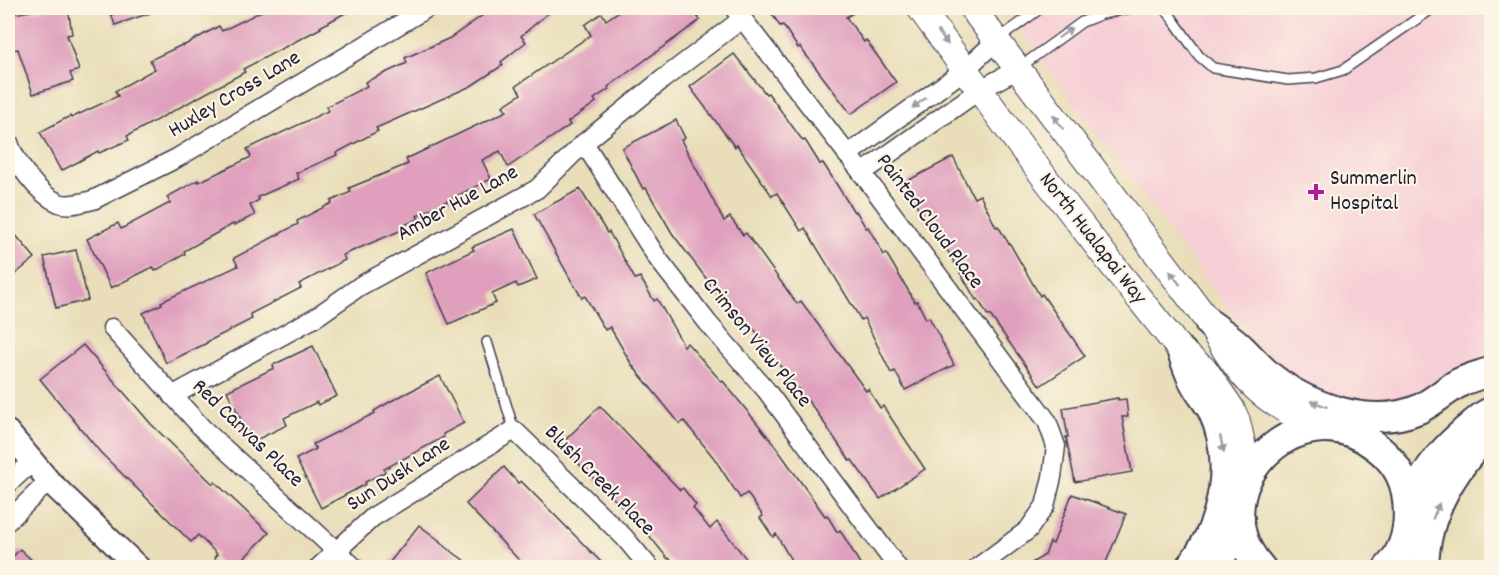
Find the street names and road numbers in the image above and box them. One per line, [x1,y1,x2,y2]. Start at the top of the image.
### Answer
street label: Huxley Cross Lane [163,43,307,147]
street label: Painted Cloud Place [868,148,990,296]
street label: Amber Hue Lane [392,158,524,250]
street label: North Hualapai Way [1031,166,1154,312]
street label: Crimson View Place [694,271,818,415]
street label: Red Canvas Place [184,372,310,496]
street label: Blush Creek Place [536,418,662,544]
street label: Sun Dusk Lane [341,430,457,520]

